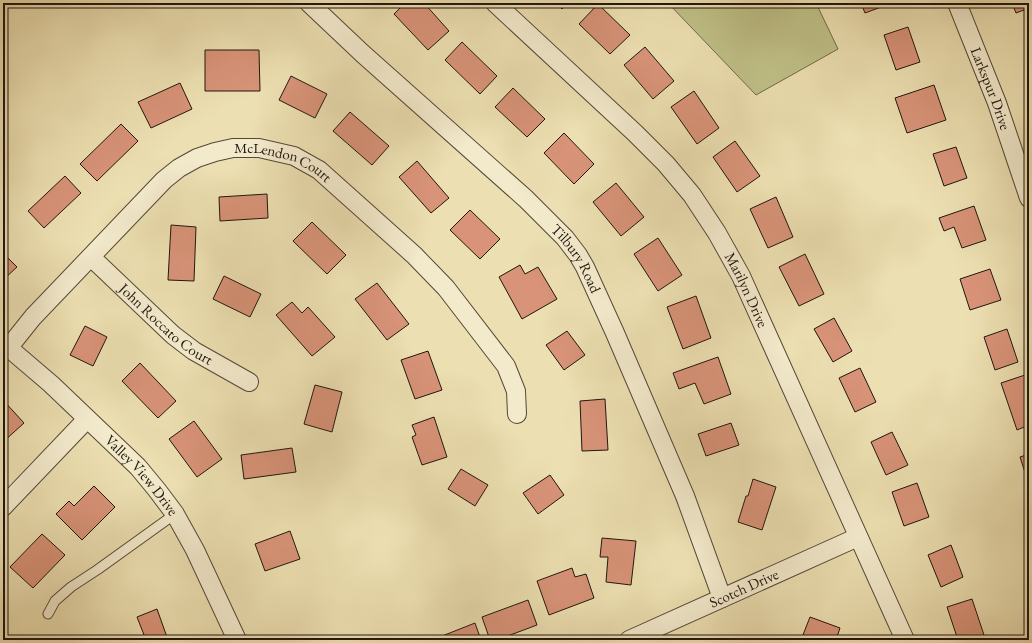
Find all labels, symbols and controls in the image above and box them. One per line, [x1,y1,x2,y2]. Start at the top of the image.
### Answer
street label: Larkspur Drive [967,44,1015,133]
street label: McLendon Court [234,138,336,186]
street label: Tilbury Road [547,220,606,296]
street label: Marilyn Drive [721,249,773,330]
street label: John Roccato Court [114,277,217,369]
street label: Valley View Drive [101,431,183,519]
street label: Scotch Drive [706,564,781,612]

